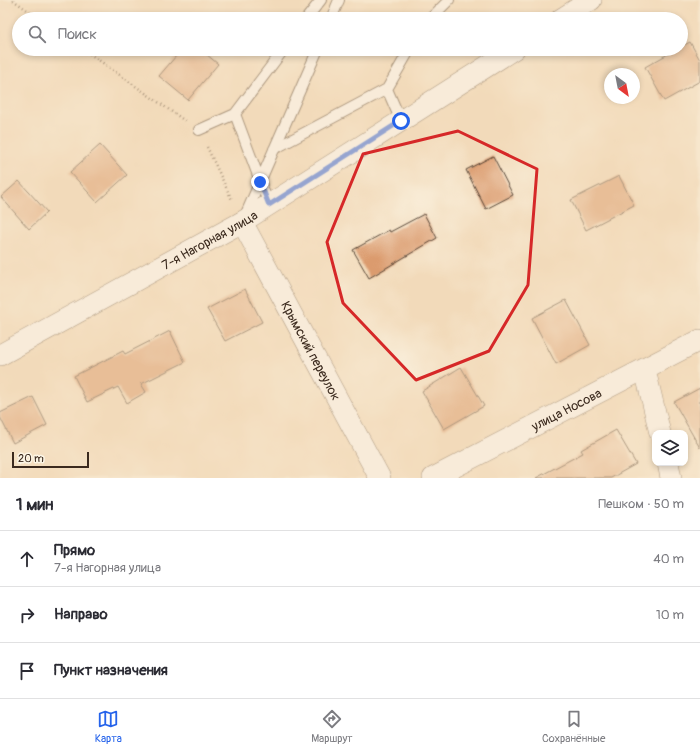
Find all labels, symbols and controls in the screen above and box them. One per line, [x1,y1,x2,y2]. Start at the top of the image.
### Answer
search box [12,12,688,56]
icon: search [26,23,48,45]
text: Поиск [58,25,97,44]
north arrow [604,68,640,104]
route start [392,112,410,130]
route end [251,173,269,191]
street label: 7-я Нагорная улица [159,207,261,274]
street label: Крымский переулок [277,299,344,404]
street label: улица Носова [528,385,604,435]
map controls [652,430,688,466]
button: layers [652,430,688,466]
scale bar [12,450,89,469]
text: 20 m [18,452,44,465]
text: 1 мин [16,494,54,515]
text: Пешком · 50 m [598,496,684,512]
text: Прямо [54,541,95,560]
icon: ahead [16,548,38,570]
text: 40 m [653,551,684,567]
text: 7-я Нагорная улица [54,560,161,576]
icon: right [16,604,38,626]
text: Направо [54,605,108,624]
text: 10 m [656,607,684,623]
icon: arrive [16,660,38,682]
text: Пункт назначения [54,661,168,680]
tab: Карта [95,708,122,745]
tab: Маршрут [311,708,353,745]
tab: Сохранённые [542,708,605,745]

